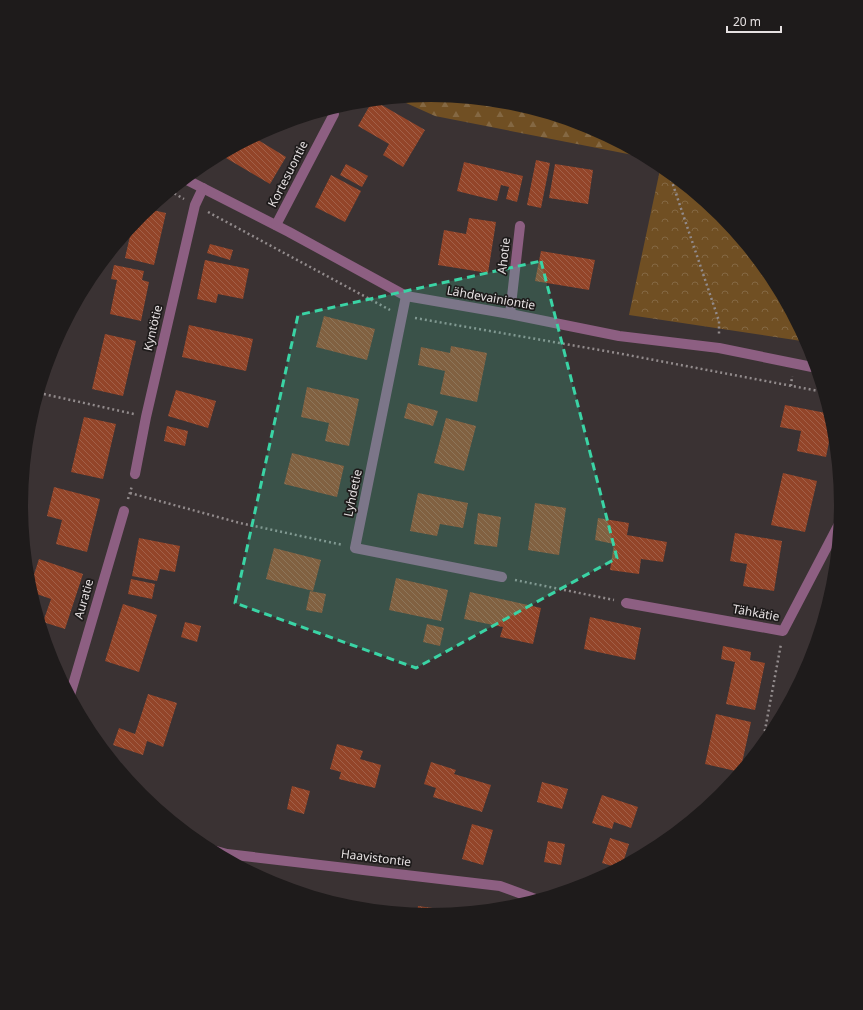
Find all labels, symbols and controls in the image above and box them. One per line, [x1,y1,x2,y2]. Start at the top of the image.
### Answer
scale bar [727,8,781,34]
text: 20 m [733,13,761,30]
street label: Kortesuontie [263,137,312,210]
street label: Ahotie [493,237,514,275]
street label: Lähdevainiontie [445,281,537,314]
street label: Kyntötie [139,303,166,353]
street label: Lyhdetie [339,467,366,518]
street label: Auratie [70,577,97,621]
street label: Tähkätie [731,600,781,625]
street label: Haavistontie [340,845,412,870]

